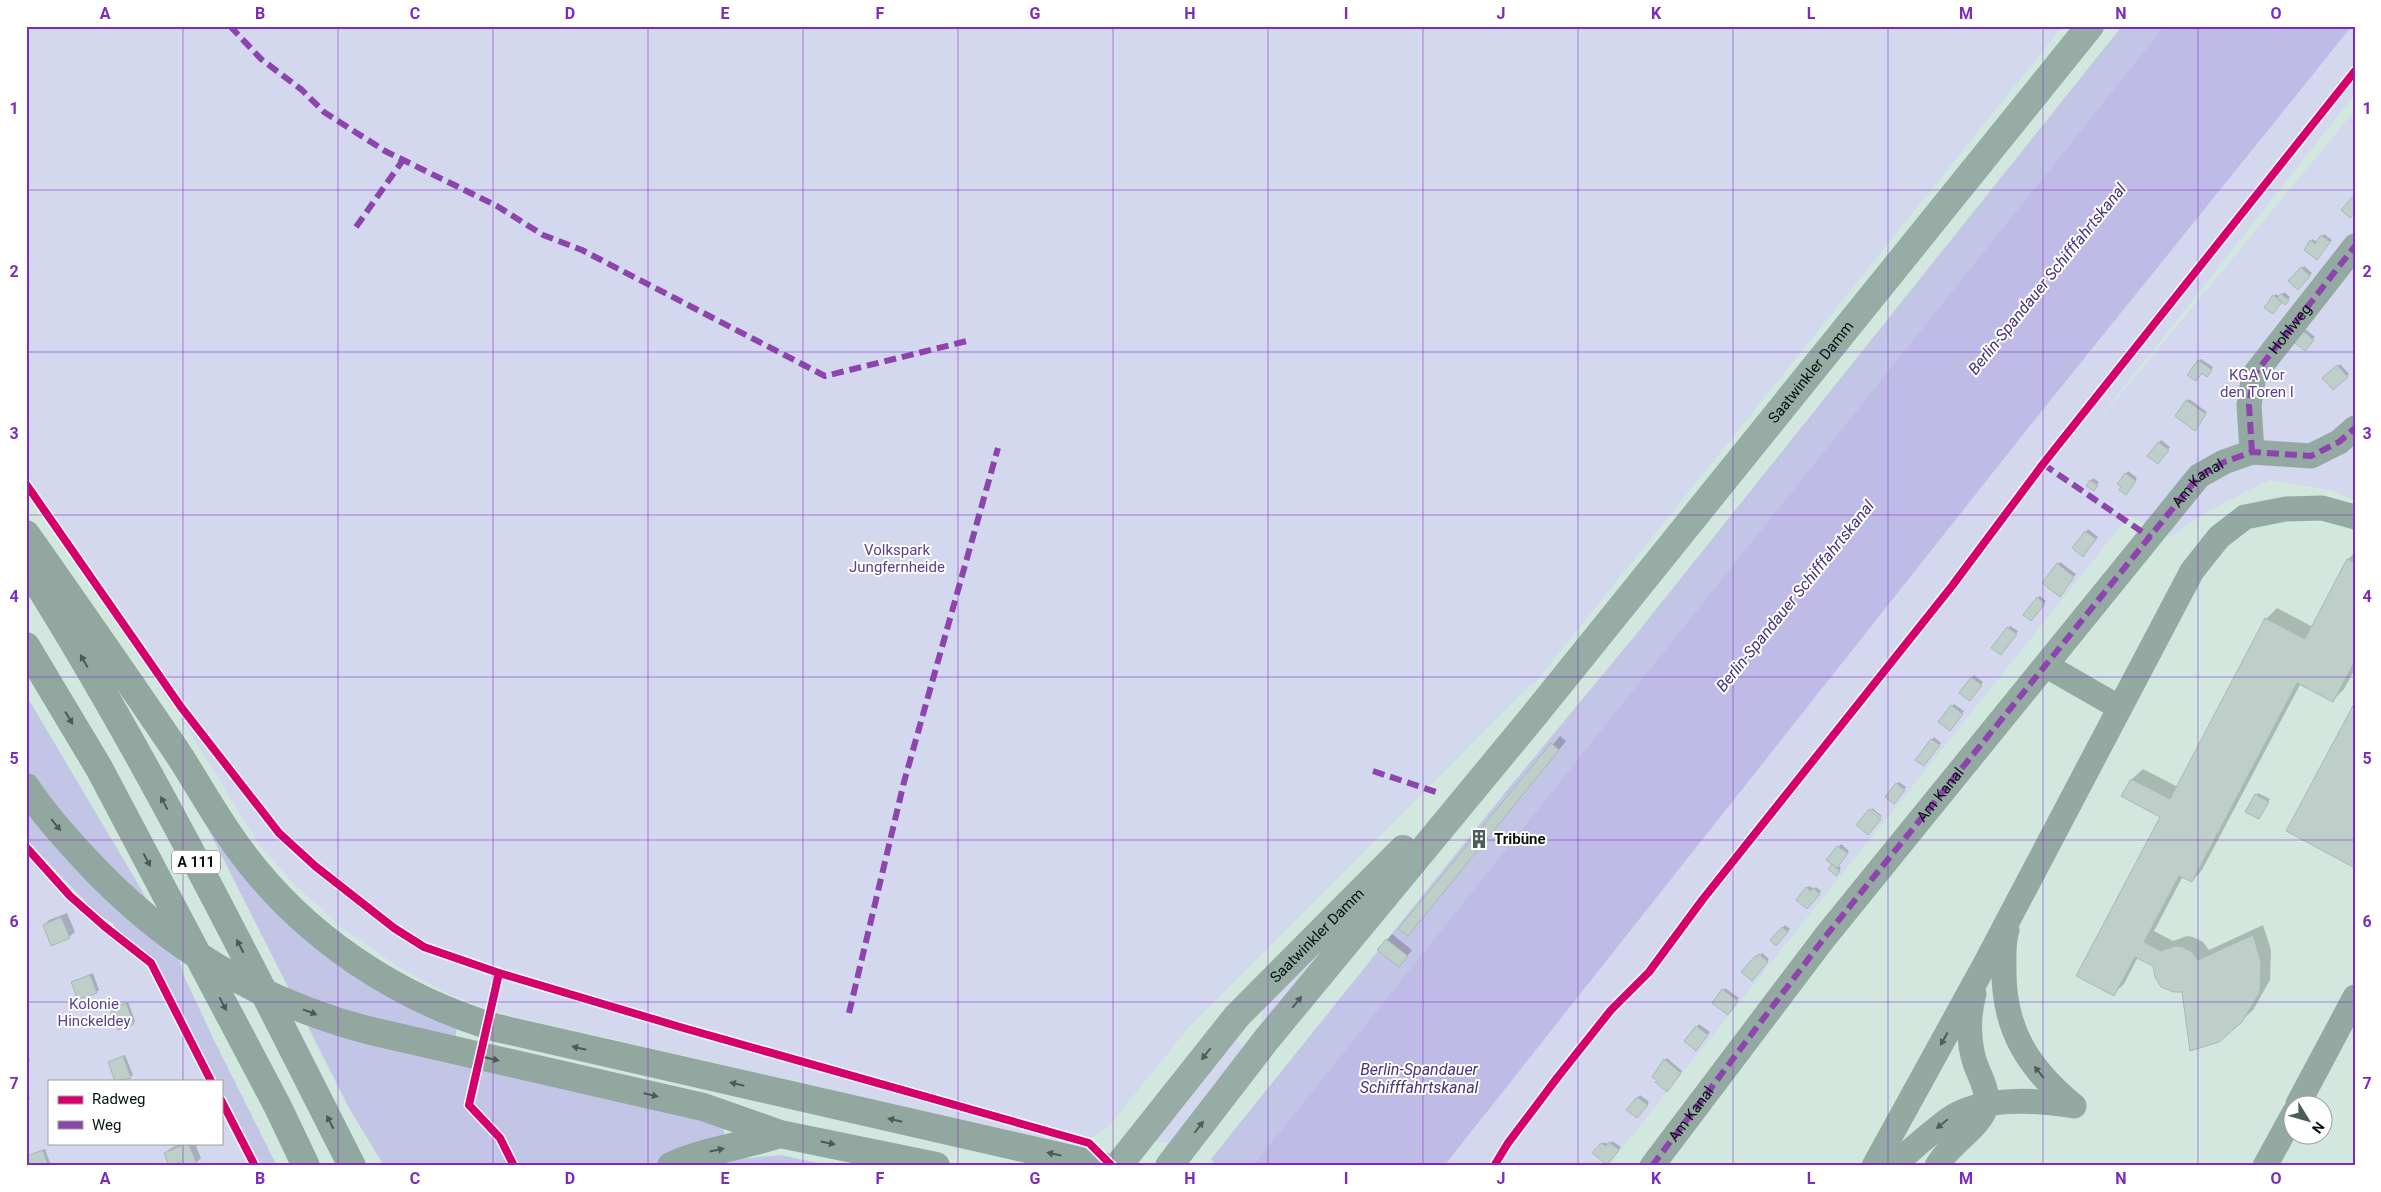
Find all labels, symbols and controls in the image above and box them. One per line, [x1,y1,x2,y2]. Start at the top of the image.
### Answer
text: A [100,4,111,23]
text: B [255,4,265,23]
text: C [410,4,420,23]
text: D [565,4,575,23]
text: E [721,4,730,23]
text: F [876,4,885,23]
text: G [1030,4,1041,23]
text: H [1184,4,1196,23]
text: I [1344,4,1348,23]
text: J [1497,4,1505,23]
text: K [1651,4,1662,23]
text: L [1807,4,1816,23]
text: M [1959,4,1973,23]
text: N [2115,4,2127,23]
text: O [2270,4,2282,23]
text: 1 [9,99,19,118]
text: 1 [2362,99,2372,118]
water label: Berlin-Spandauer Schifffahrtskanal [1964,179,2130,378]
text: 2 [9,262,19,281]
text: 2 [2362,262,2372,281]
street label: Hohlweg [2265,300,2315,358]
street label: Saatwinkler Damm [1764,318,1857,427]
park label: KGA Vor den Toren I [2220,366,2294,401]
text: 3 [9,424,19,443]
text: 3 [2362,424,2372,443]
street label: Am Kanal [2168,455,2227,511]
water label: Berlin-Spandauer Schifffahrtskanal [1712,496,1878,695]
park label: Volkspark Jungfernheide [849,541,945,576]
text: 4 [9,587,19,606]
text: 4 [2362,587,2372,606]
one-way arrow [79,655,88,668]
one-way arrow [65,710,73,725]
text: 5 [9,749,19,768]
text: 5 [2362,749,2372,768]
street label: Am Kanal [1913,764,1968,826]
one-way arrow [160,796,168,810]
one-way arrow [50,818,61,831]
building icon: Tribüne [1468,828,1490,850]
place label: Tribüne [1494,830,1546,848]
road number: A 111 [172,850,220,874]
one-way arrow [143,853,151,867]
street label: Saatwinkler Damm [1266,885,1368,986]
text: 6 [9,912,19,931]
text: 6 [2362,912,2372,931]
one-way arrow [236,939,244,954]
park label: Kolonie Hinckeldey [58,995,130,1030]
one-way arrow [1292,996,1303,1009]
one-way arrow [219,997,227,1011]
one-way arrow [303,1008,318,1016]
one-way arrow [1939,1032,1948,1046]
one-way arrow [571,1044,586,1052]
one-way arrow [1201,1047,1212,1060]
one-way arrow [485,1055,500,1063]
water label: Berlin-Spandauer Schifffahrtskanal [1360,1060,1479,1097]
one-way arrow [2034,1066,2045,1079]
text: 7 [9,1074,19,1093]
text: 7 [2362,1074,2372,1093]
legend [48,1080,222,1144]
one-way arrow [730,1080,745,1088]
street label: Am Kanal [1665,1083,1718,1145]
text: Radweg [92,1090,146,1108]
one-way arrow [643,1091,658,1099]
north arrow [2284,1094,2334,1144]
one-way arrow [326,1115,334,1129]
text: Weg [92,1116,121,1134]
one-way arrow [888,1116,903,1124]
one-way arrow [1936,1119,1949,1130]
text: N [2309,1119,2328,1137]
one-way arrow [1194,1120,1204,1134]
one-way arrow [820,1140,836,1148]
one-way arrow [709,1146,724,1154]
one-way arrow [1046,1150,1062,1158]
text: A [100,1169,111,1188]
text: B [255,1169,265,1188]
text: C [410,1169,420,1188]
text: D [565,1169,575,1188]
text: E [721,1169,730,1188]
text: F [876,1169,885,1188]
text: G [1030,1169,1041,1188]
text: H [1184,1169,1196,1188]
text: I [1344,1169,1348,1188]
text: J [1497,1169,1505,1188]
text: K [1651,1169,1662,1188]
text: L [1807,1169,1816,1188]
text: M [1959,1169,1973,1188]
text: N [2115,1169,2127,1188]
text: O [2270,1169,2282,1188]

